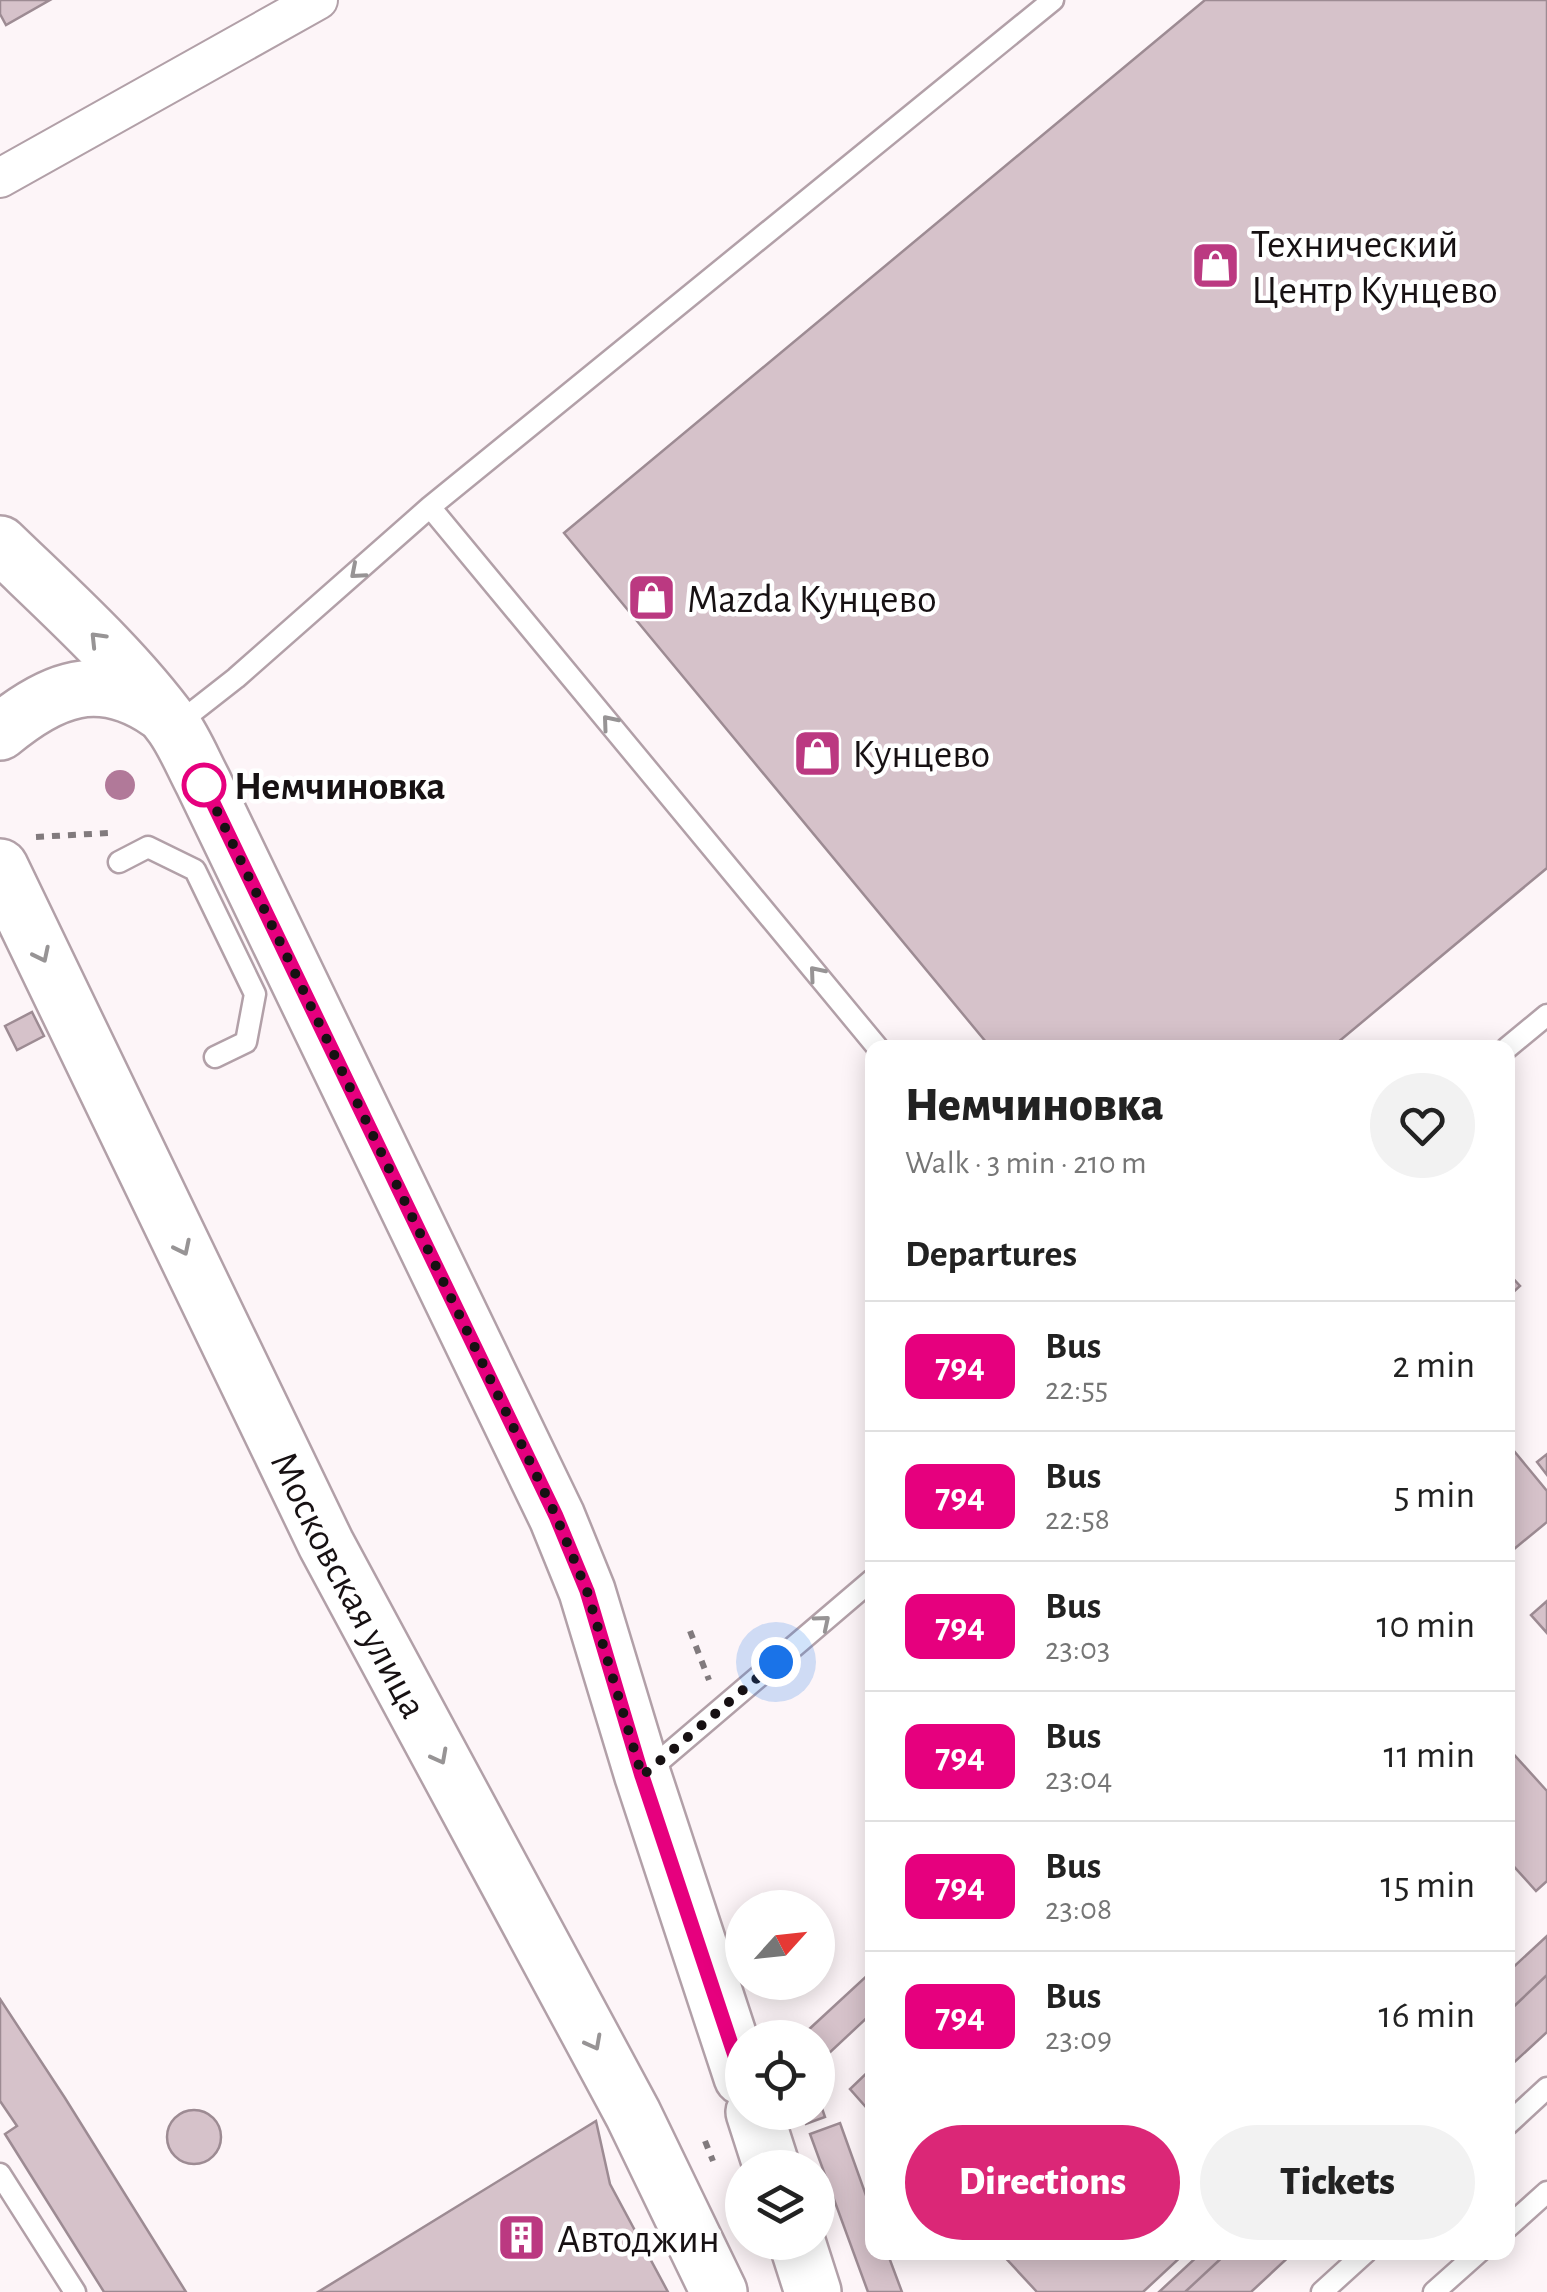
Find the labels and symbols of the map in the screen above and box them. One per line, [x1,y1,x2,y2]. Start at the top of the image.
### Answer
place label: Технический Центр Кунцево [1251,225,1498,311]
shop icon: Технический Центр Кунцево [1190,240,1242,292]
one-way arrow [350,560,369,578]
shop icon: Mazda Кунцево [626,572,678,624]
place label: Mazda Кунцево [687,580,937,620]
one-way arrow [91,633,109,651]
one-way arrow [603,716,621,734]
shop icon: Кунцево [791,727,843,779]
place label: Кунцево [852,735,990,775]
marker: Немчиновка [183,764,225,806]
place label: Немчиновка [234,767,446,807]
one-way arrow [30,945,50,963]
one-way arrow [810,966,828,984]
one-way arrow [171,1238,191,1256]
street label: Московская улица [263,1446,434,1725]
one-way arrow [812,1616,830,1634]
your location [751,1637,801,1687]
one-way arrow [427,1746,447,1764]
north arrow [725,1890,835,2000]
one-way arrow [582,2032,601,2050]
building icon: Автоджин [496,2212,548,2264]
place label: Автоджин [557,2220,720,2260]

